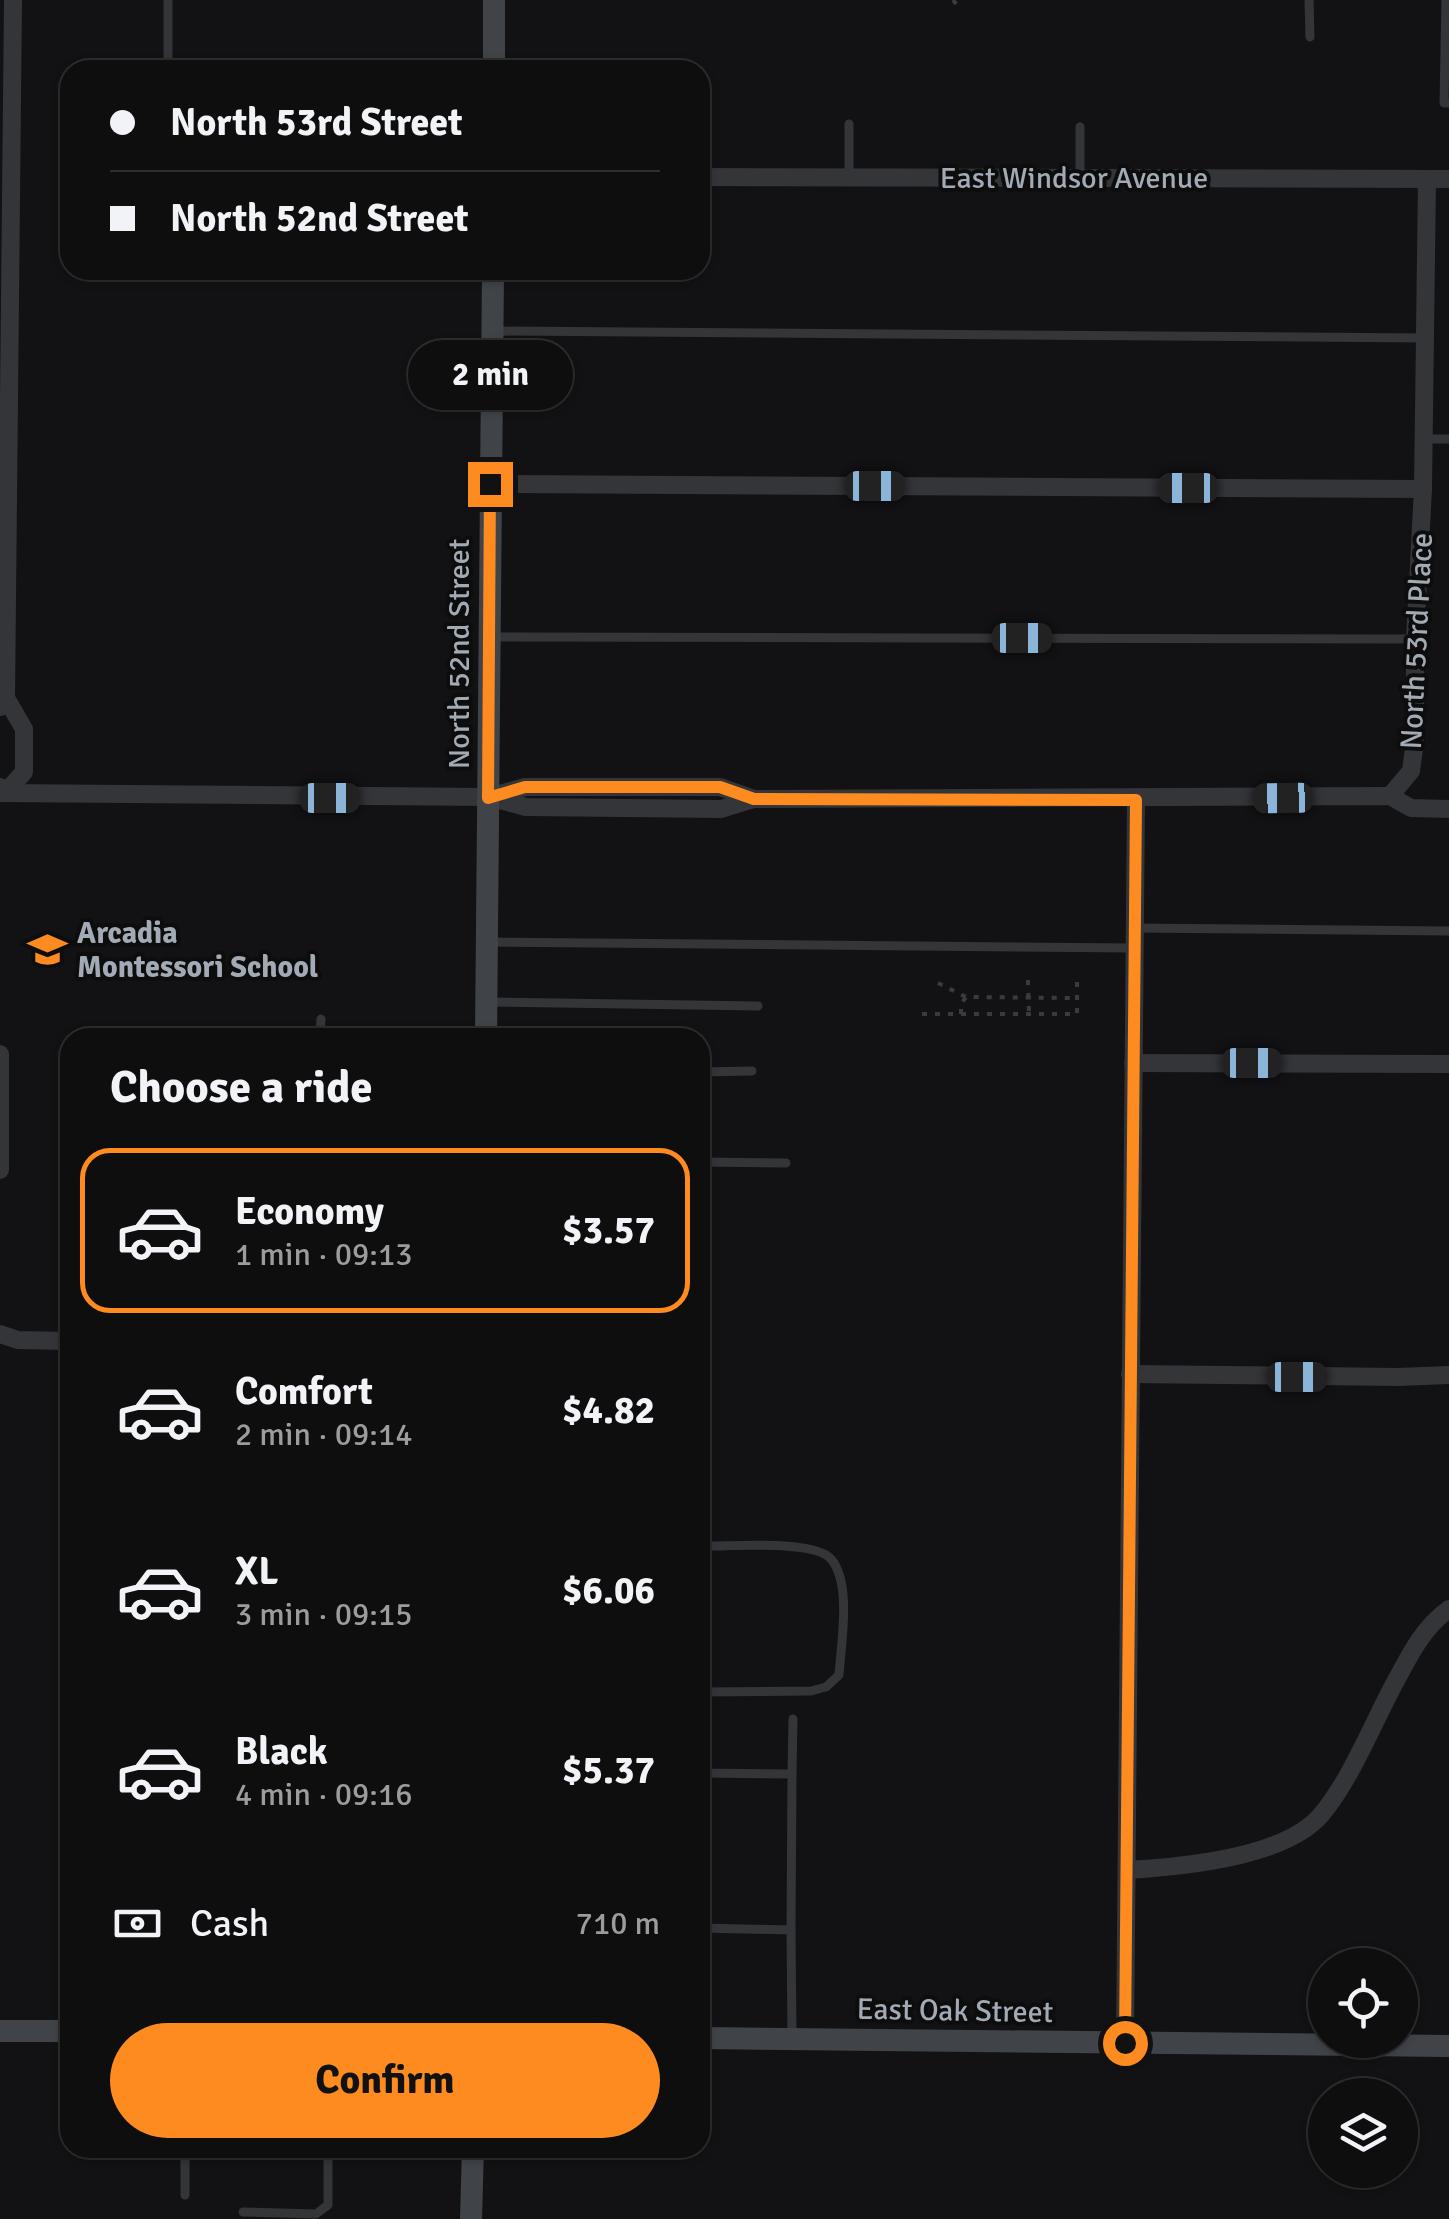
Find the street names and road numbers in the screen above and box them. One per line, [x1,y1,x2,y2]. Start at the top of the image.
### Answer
street label: East Windsor Avenue [940,160,1208,197]
street label: North 53rd Place [1393,532,1441,750]
street label: North 52nd Street [441,539,478,769]
street label: East Oak Street [856,1991,1054,2031]

